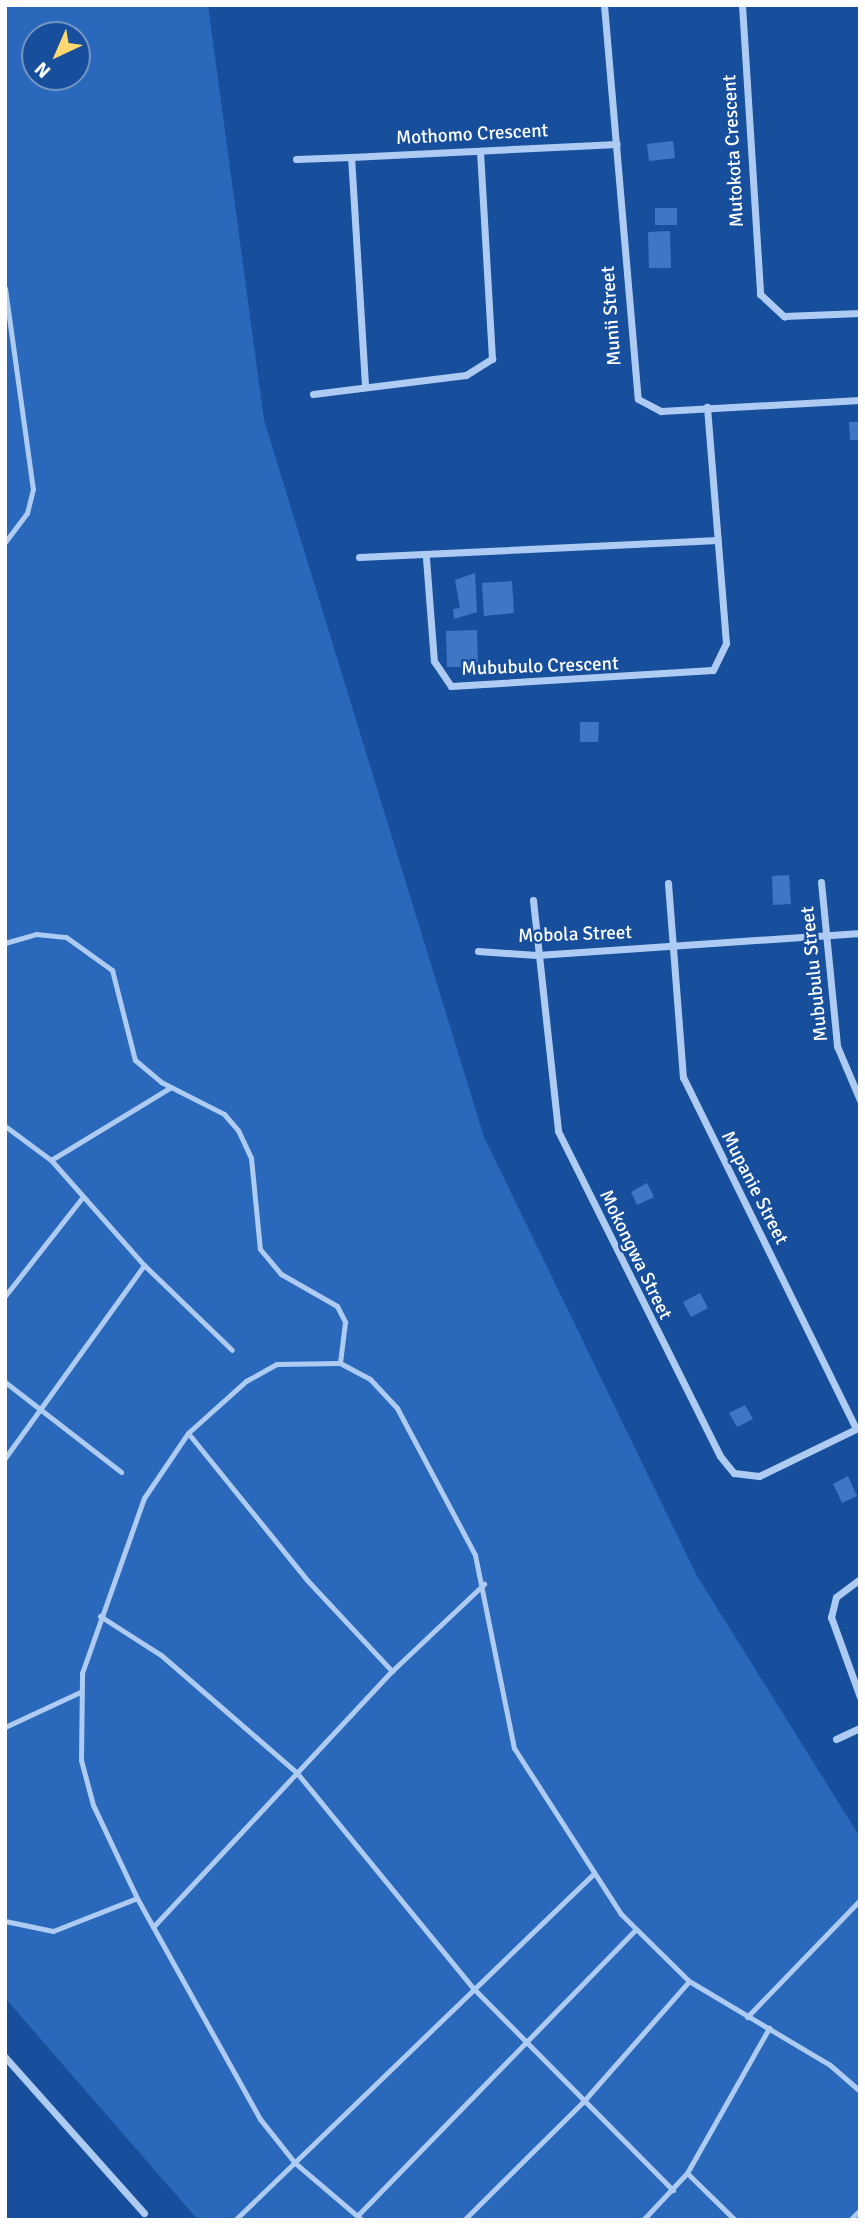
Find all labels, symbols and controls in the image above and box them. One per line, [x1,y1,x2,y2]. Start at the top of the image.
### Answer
north arrow [21,21,91,91]
text: N [30,56,56,83]
street label: Mutokota Crescent [719,74,749,228]
street label: Mothomo Crescent [395,120,549,150]
street label: Munii Street [597,265,627,367]
street label: Mububulo Crescent [461,653,619,681]
street label: Mububulu Street [797,905,833,1043]
street label: Mobola Street [518,922,632,948]
street label: Mupanie Street [716,1128,792,1248]
street label: Mokongwa Street [594,1186,676,1324]

